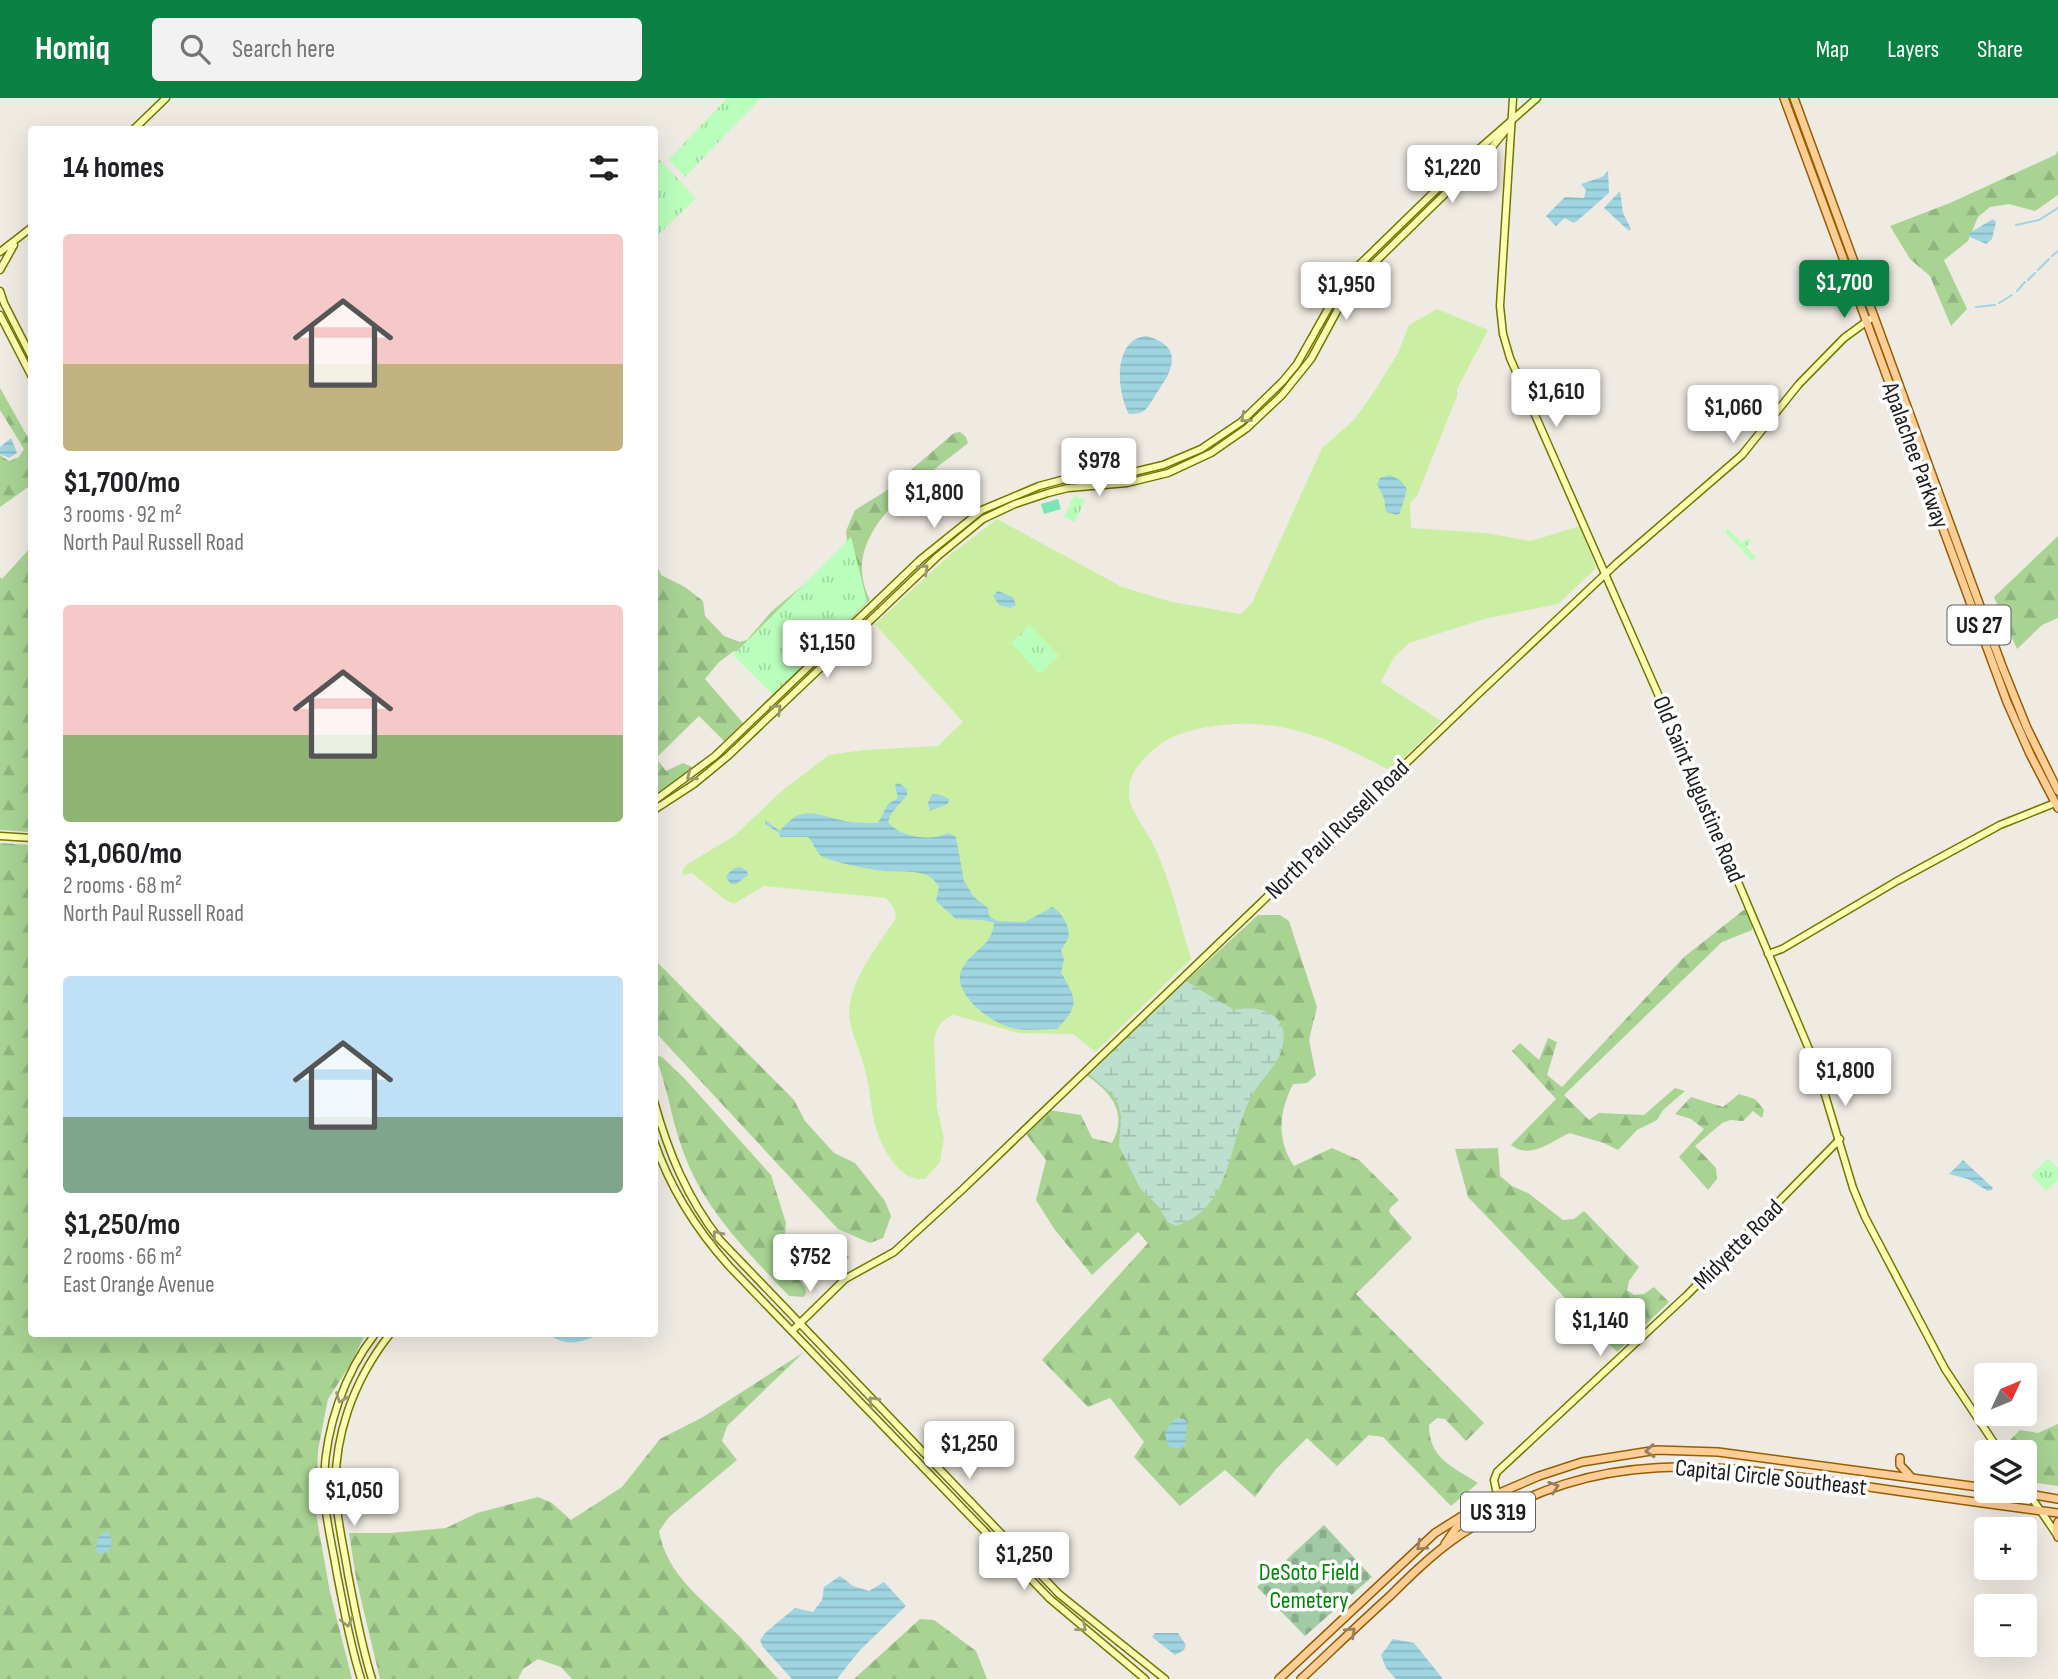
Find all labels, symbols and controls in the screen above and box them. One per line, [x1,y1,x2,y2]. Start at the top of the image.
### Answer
search box [152,18,642,81]
text: Homiq [35,29,110,69]
icon: search [176,30,214,68]
text: Search here [232,34,335,65]
text: Map [1816,35,1849,64]
text: Layers [1887,35,1939,64]
text: Share [1977,35,2023,64]
pin: $1,220 [1395,146,1509,205]
icon: filters [585,149,623,187]
text: 14 homes [63,150,164,186]
text: $1,220 [1423,154,1481,182]
pin: $1,700 [1787,260,1901,320]
pin: $1,950 [1289,262,1403,322]
text: $1,700 [1815,269,1873,297]
text: $1,950 [1317,271,1375,299]
icon: home [280,280,406,406]
pin: $1,610 [1499,370,1613,429]
street label: Apalachee Parkway [1875,377,1955,532]
text: $1,610 [1527,378,1585,406]
pin: $1,060 [1676,386,1790,445]
text: $1,060 [1703,394,1763,422]
one-way arrow [1240,410,1253,422]
pin: $978 [1058,438,1140,498]
text: $978 [1077,447,1121,475]
text: $1,700/mo [63,465,180,501]
pin: $1,800 [877,470,991,530]
text: $1,800 [904,479,964,507]
text: 3 rooms · 92 m² [63,501,182,529]
text: North Paul Russell Road [63,529,244,557]
one-way arrow [916,565,929,578]
road number: US 27 [1948,606,2010,645]
pin: $1,150 [770,620,884,680]
text: $1,150 [799,629,855,657]
icon: home [280,651,406,777]
street label: Old Saint Augustine Road [1646,692,1751,887]
one-way arrow [769,704,782,717]
street label: North Paul Russell Road [1259,753,1415,905]
one-way arrow [686,767,698,780]
text: $1,060/mo [63,836,182,872]
text: 2 rooms · 68 m² [63,872,182,900]
text: North Paul Russell Road [63,900,244,928]
icon: home [280,1022,406,1148]
pin: $1,800 [1788,1048,1902,1108]
text: $1,800 [1815,1057,1875,1085]
street label: Midyette Road [1687,1193,1789,1295]
text: $1,250/mo [63,1207,180,1243]
one-way arrow [712,1231,725,1243]
pin: $752 [769,1234,851,1294]
text: 2 rooms · 66 m² [63,1243,182,1271]
text: $752 [789,1243,831,1271]
text: East Orange Avenue [63,1271,214,1299]
pin: $1,140 [1543,1298,1657,1358]
text: $1,140 [1571,1307,1629,1335]
north arrow [1974,1363,2037,1426]
map controls [1974,1363,2037,1657]
one-way arrow [335,1392,349,1404]
one-way arrow [869,1396,882,1409]
pin: $1,250 [912,1422,1026,1481]
text: $1,250 [940,1430,998,1458]
button: layers [1974,1440,2037,1503]
one-way arrow [1644,1443,1655,1458]
street label: Capital Circle Southeast [1674,1453,1868,1502]
pin: $1,050 [297,1468,411,1528]
text: $1,050 [325,1477,383,1505]
one-way arrow [1547,1481,1559,1495]
road number: US 319 [1461,1492,1535,1532]
button: + [1974,1517,2037,1580]
pin: $1,250 [967,1532,1081,1592]
one-way arrow [1416,1538,1429,1550]
text: $1,250 [995,1541,1053,1569]
park label: DeSoto Field Cemetery [1259,1558,1359,1615]
button: − [1974,1594,2037,1657]
one-way arrow [338,1616,353,1628]
one-way arrow [1073,1619,1086,1631]
one-way arrow [1343,1628,1356,1641]

